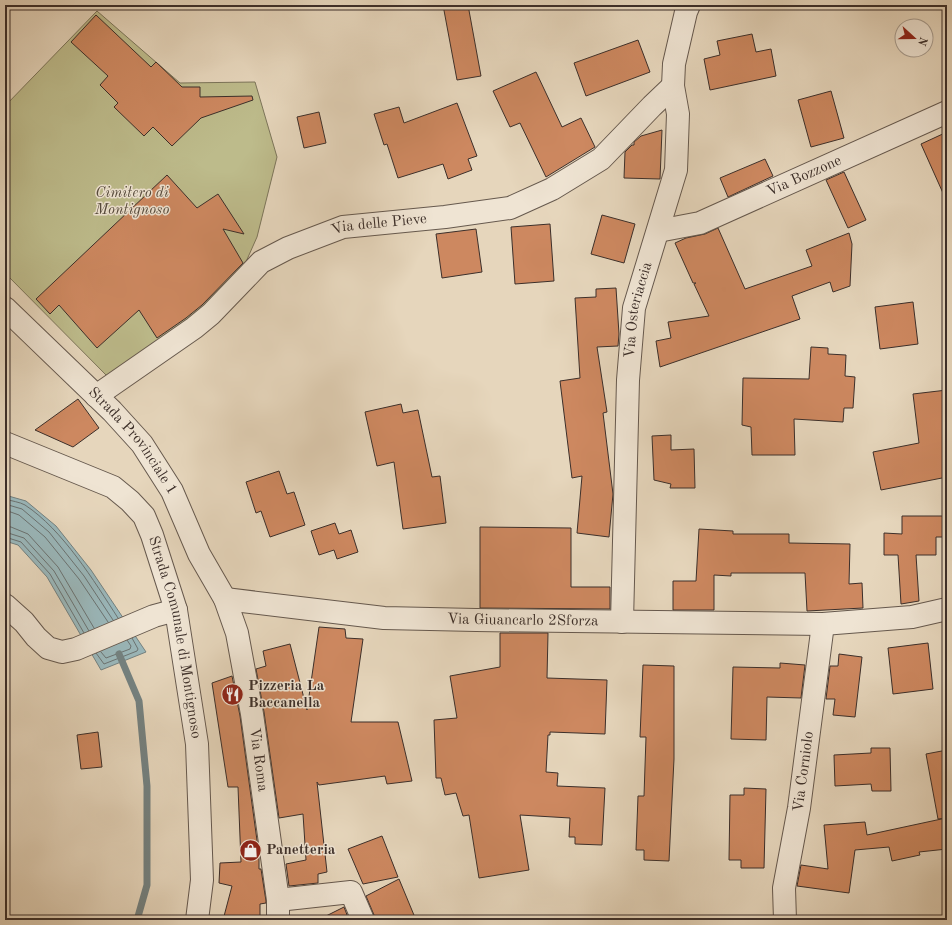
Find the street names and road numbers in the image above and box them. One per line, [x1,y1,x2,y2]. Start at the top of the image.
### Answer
street label: Via Bozzone [765,153,844,199]
street label: Via delle Pieve [329,211,428,238]
street label: Via Osteriaccia [622,260,655,359]
street label: Strada Provinciale 1 [85,385,180,497]
street label: Strada Comunale di Montignoso [145,534,204,740]
street label: Via Giuancarlo 2Sforza [447,612,599,629]
street label: Via Roma [247,727,270,793]
street label: Via Corniolo [791,730,816,813]

